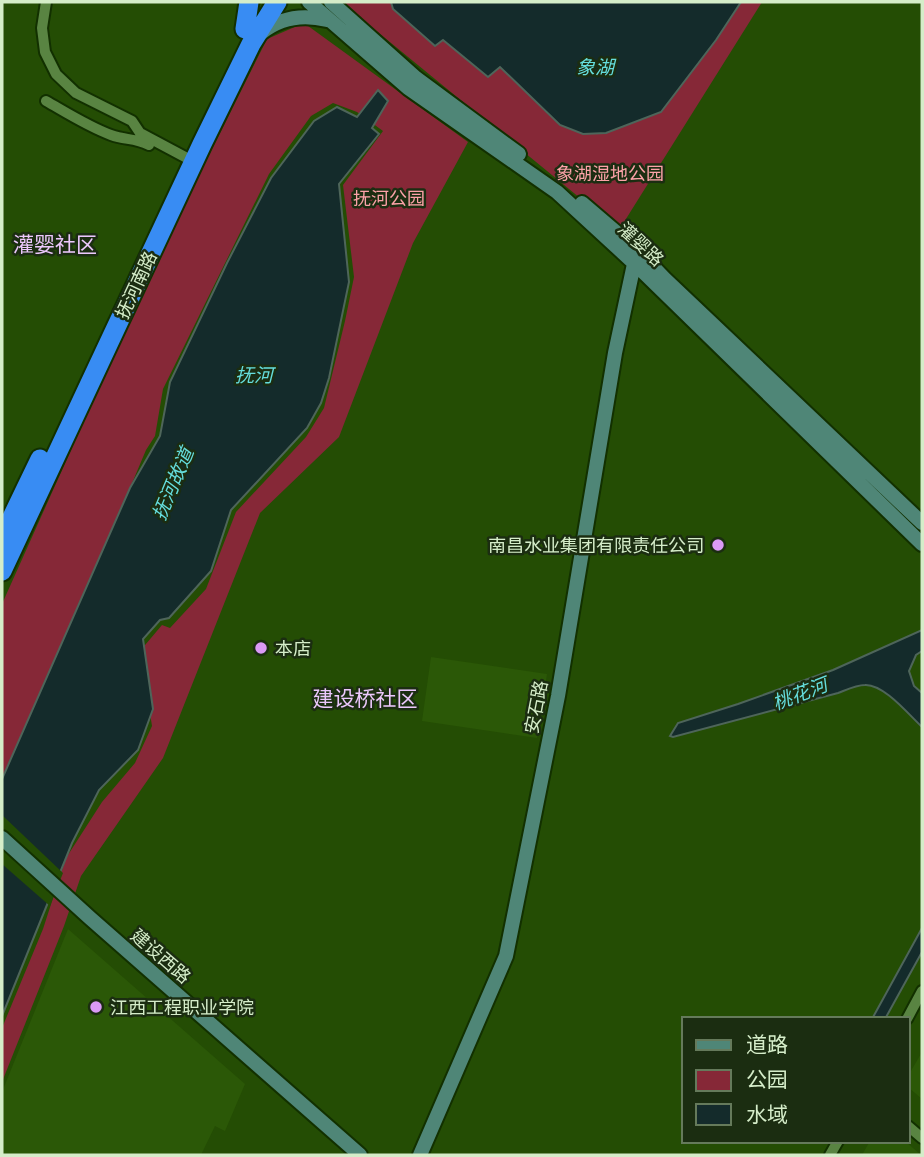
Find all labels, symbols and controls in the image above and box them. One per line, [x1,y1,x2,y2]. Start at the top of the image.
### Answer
water label: 象湖 [576,54,617,81]
park label: 象湖湿地公园 [556,161,664,186]
park label: 抚河公园 [353,186,425,211]
street label: 灌婴路 [613,216,669,272]
district label: 灌婴社区 [13,230,97,259]
street label: 抚河南路 [109,247,163,323]
water label: 抚河 [235,362,277,389]
water label: 抚河故道 [146,441,201,524]
place label: 南昌水业集团有限责任公司 [488,533,704,558]
marker: 南昌水业集团有限责任公司 [710,537,726,553]
place label: 本店 [275,636,311,661]
marker: 本店 [253,640,269,656]
water label: 桃花河 [769,670,835,717]
street label: 安石路 [519,678,553,736]
district label: 建设桥社区 [313,684,418,713]
street label: 建设西路 [126,923,196,989]
place label: 江西工程职业学院 [110,995,254,1020]
marker: 江西工程职业学院 [88,999,104,1015]
legend [682,1017,910,1143]
text: 道路 [746,1030,788,1059]
text: 公园 [746,1065,788,1094]
text: 水域 [746,1100,788,1129]

